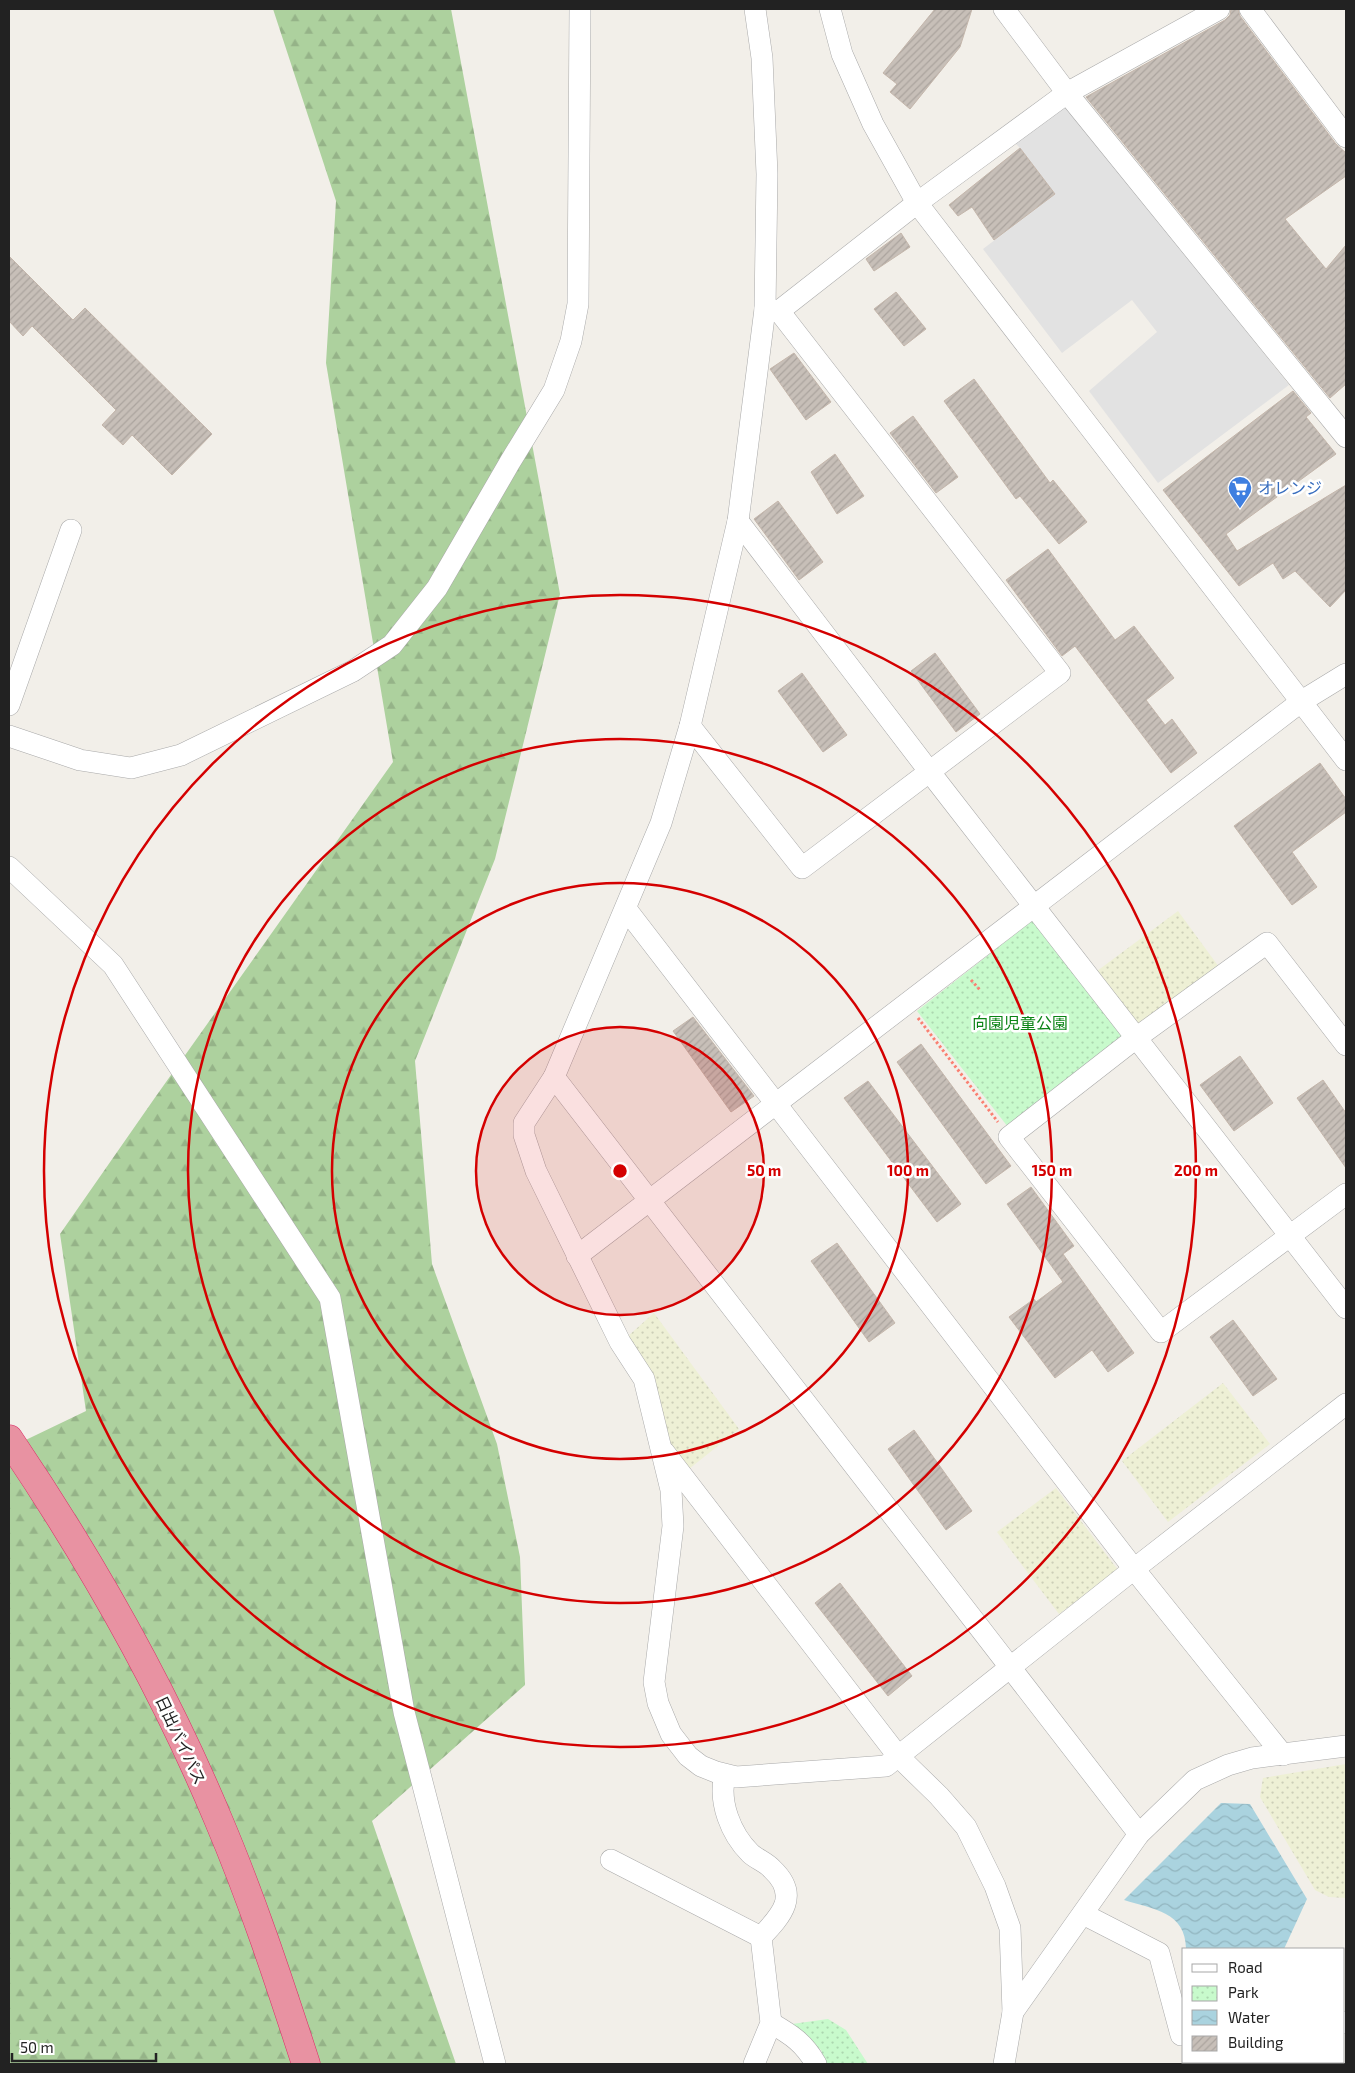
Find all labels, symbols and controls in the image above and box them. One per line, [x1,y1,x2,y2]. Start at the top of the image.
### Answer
supermarket icon: オレンジ [1227,475,1253,509]
place label: オレンジ [1258,478,1322,497]
park label: 向園児童公園 [972,1013,1068,1032]
text: 50 m [747,1161,781,1179]
text: 100 m [887,1161,929,1179]
text: 150 m [1032,1161,1072,1179]
text: 200 m [1174,1161,1218,1179]
centre of rings [611,1162,629,1180]
street label: 日出バイパス [153,1692,210,1787]
legend [1182,1948,1345,2063]
text: Road [1228,1958,1263,1976]
text: Park [1228,1983,1259,2001]
text: Water [1228,2008,1270,2026]
scale bar [12,2030,156,2062]
text: Building [1228,2033,1284,2051]
text: 50 m [20,2038,54,2056]

